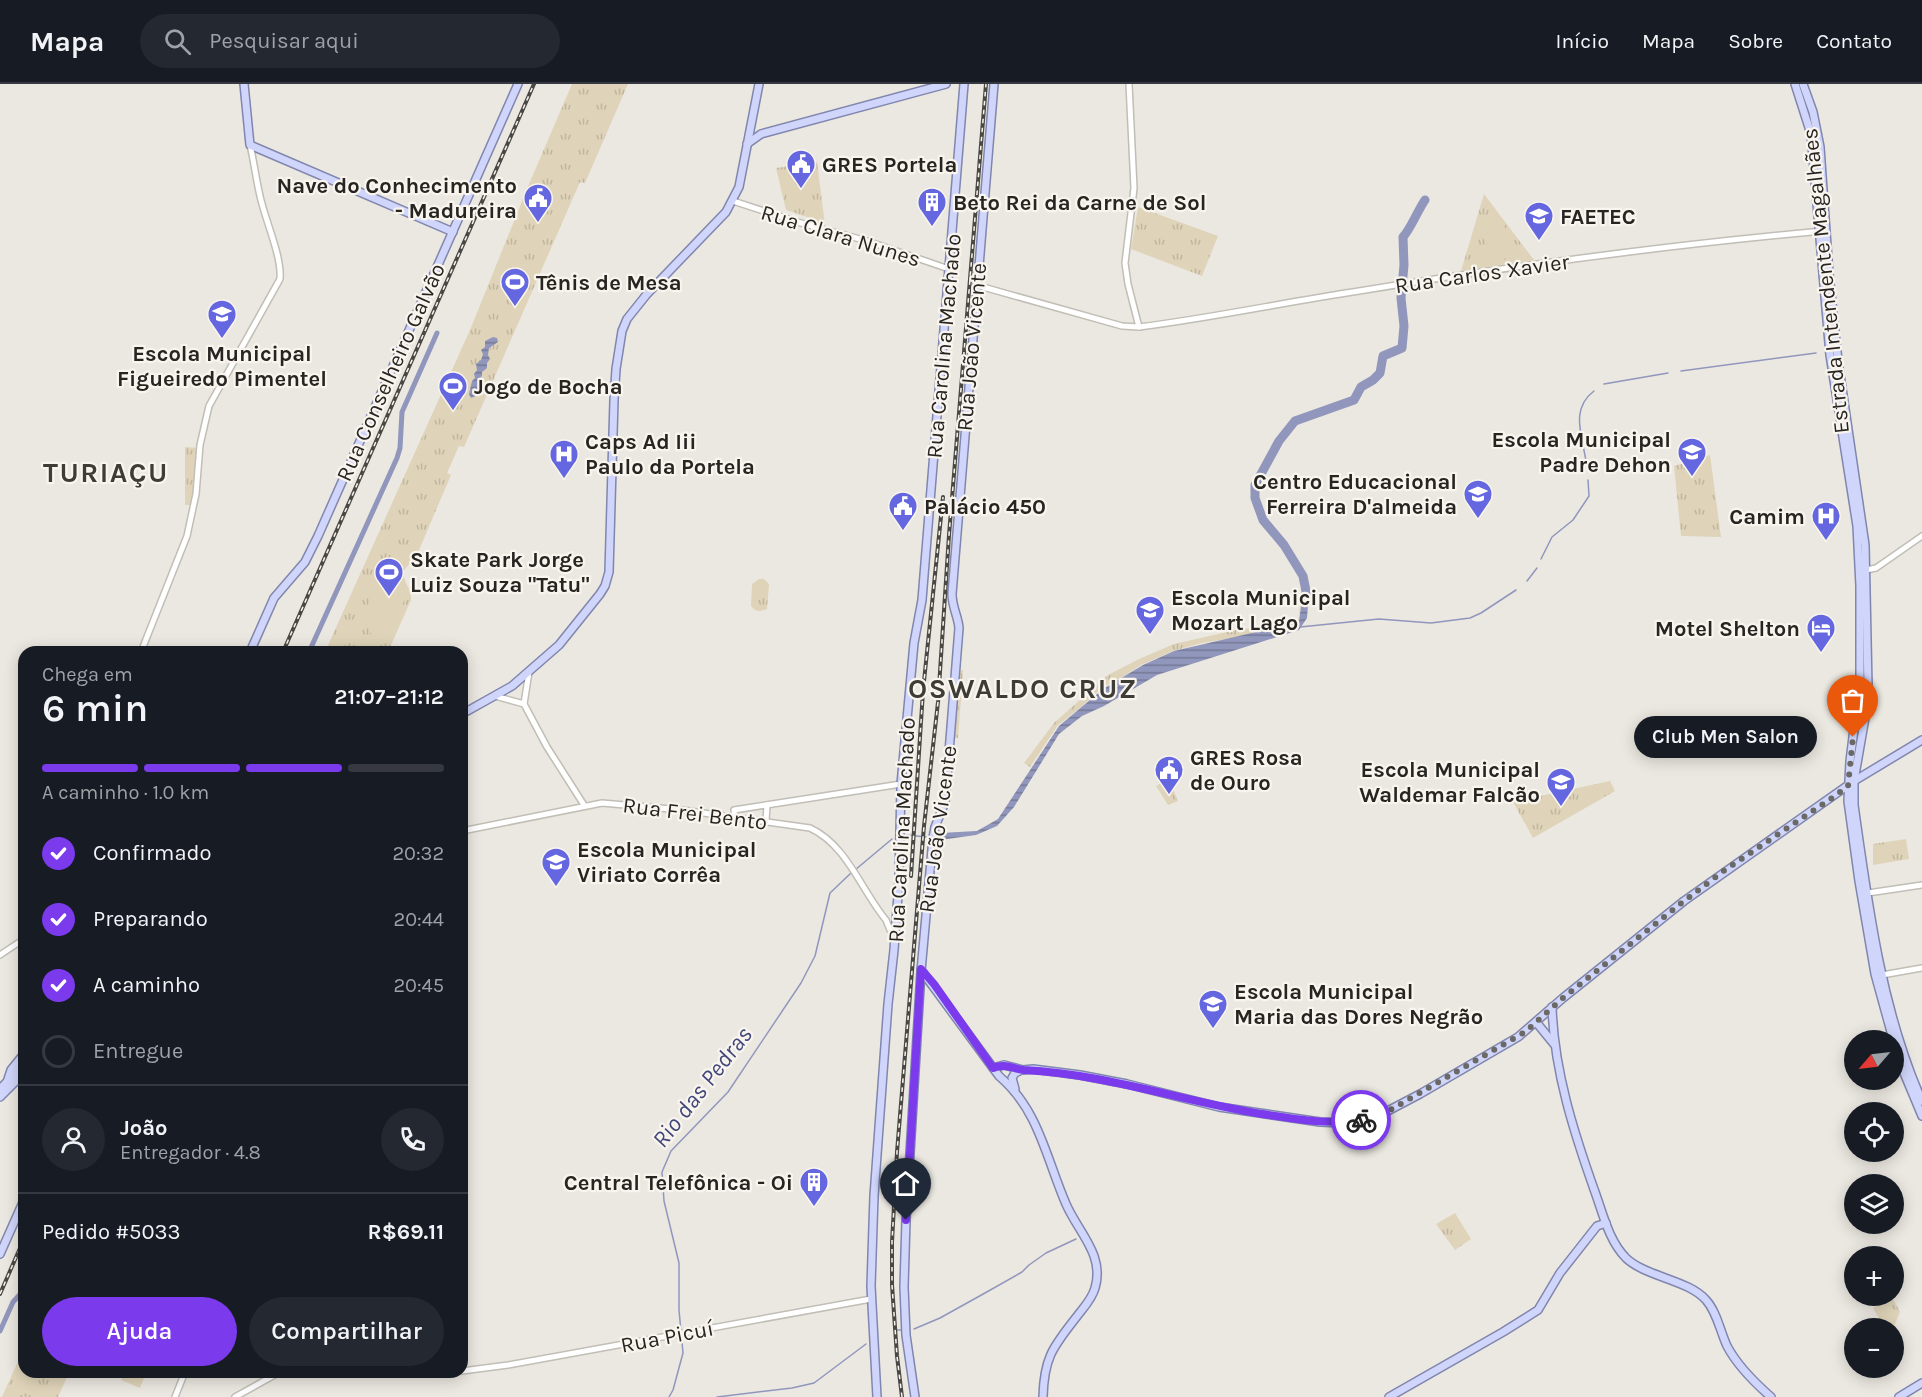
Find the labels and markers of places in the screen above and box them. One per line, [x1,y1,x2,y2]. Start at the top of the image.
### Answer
public building icon: GRES Portela [785,148,817,190]
place label: GRES Portela [822,152,957,178]
place label: Nave do Conhecimento - Madureira [276,173,517,224]
public building icon: Nave do Conhecimento - Madureira [522,182,554,224]
building icon: Beto Rei da Carne de Sol [916,186,948,228]
place label: Beto Rei da Carne de Sol [953,190,1206,216]
school or university icon: FAETEC [1523,200,1555,242]
place label: FAETEC [1560,204,1636,230]
sports icon: Tênis de Mesa [499,266,531,308]
place label: Tênis de Mesa [536,270,682,296]
school or university icon: Escola Municipal Figueiredo Pimentel [206,298,238,340]
place label: Escola Municipal Figueiredo Pimentel [117,341,327,392]
sports icon: Jogo de Bocha [437,370,469,412]
place label: Jogo de Bocha [474,374,623,400]
place label: Escola Municipal Padre Dehon [1491,427,1671,478]
place label: Caps Ad Iii Paulo da Portela [585,429,755,480]
school or university icon: Escola Municipal Padre Dehon [1676,436,1708,478]
hospital icon: Caps Ad Iii Paulo da Portela [548,438,580,480]
place label: Centro Educacional Ferreira D'almeida [1253,469,1457,520]
school or university icon: Centro Educacional Ferreira D'almeida [1462,478,1494,520]
public building icon: Palácio 450 [887,490,919,532]
place label: Palácio 450 [924,494,1046,520]
hospital icon: Camim [1810,500,1842,542]
place label: Camim [1729,504,1805,530]
place label: Skate Park Jorge Luiz Souza "Tatu" [410,547,590,598]
sports icon: Skate Park Jorge Luiz Souza "Tatu" [373,556,405,598]
place label: Escola Municipal Mozart Lago [1171,585,1351,636]
school or university icon: Escola Municipal Mozart Lago [1134,594,1166,636]
hotel icon: Motel Shelton [1805,612,1837,654]
place label: Motel Shelton [1655,616,1800,642]
pin [1827,675,1878,737]
callout: Club Men Salon [1634,716,1817,758]
place label: GRES Rosa de Ouro [1190,745,1303,796]
public building icon: GRES Rosa de Ouro [1153,754,1185,796]
place label: Escola Municipal Waldemar Falcão [1359,757,1540,808]
school or university icon: Escola Municipal Waldemar Falcão [1545,766,1577,808]
place label: Escola Municipal Viriato Corrêa [577,837,757,888]
school or university icon: Escola Municipal Viriato Corrêa [540,846,572,888]
place label: Escola Municipal Maria das Dores Negrão [1234,979,1483,1030]
school or university icon: Escola Municipal Maria das Dores Negrão [1197,988,1229,1030]
pin [880,1158,931,1220]
building icon: Central Telefônica - Oi [798,1166,830,1208]
place label: Central Telefônica - Oi [564,1170,793,1196]

